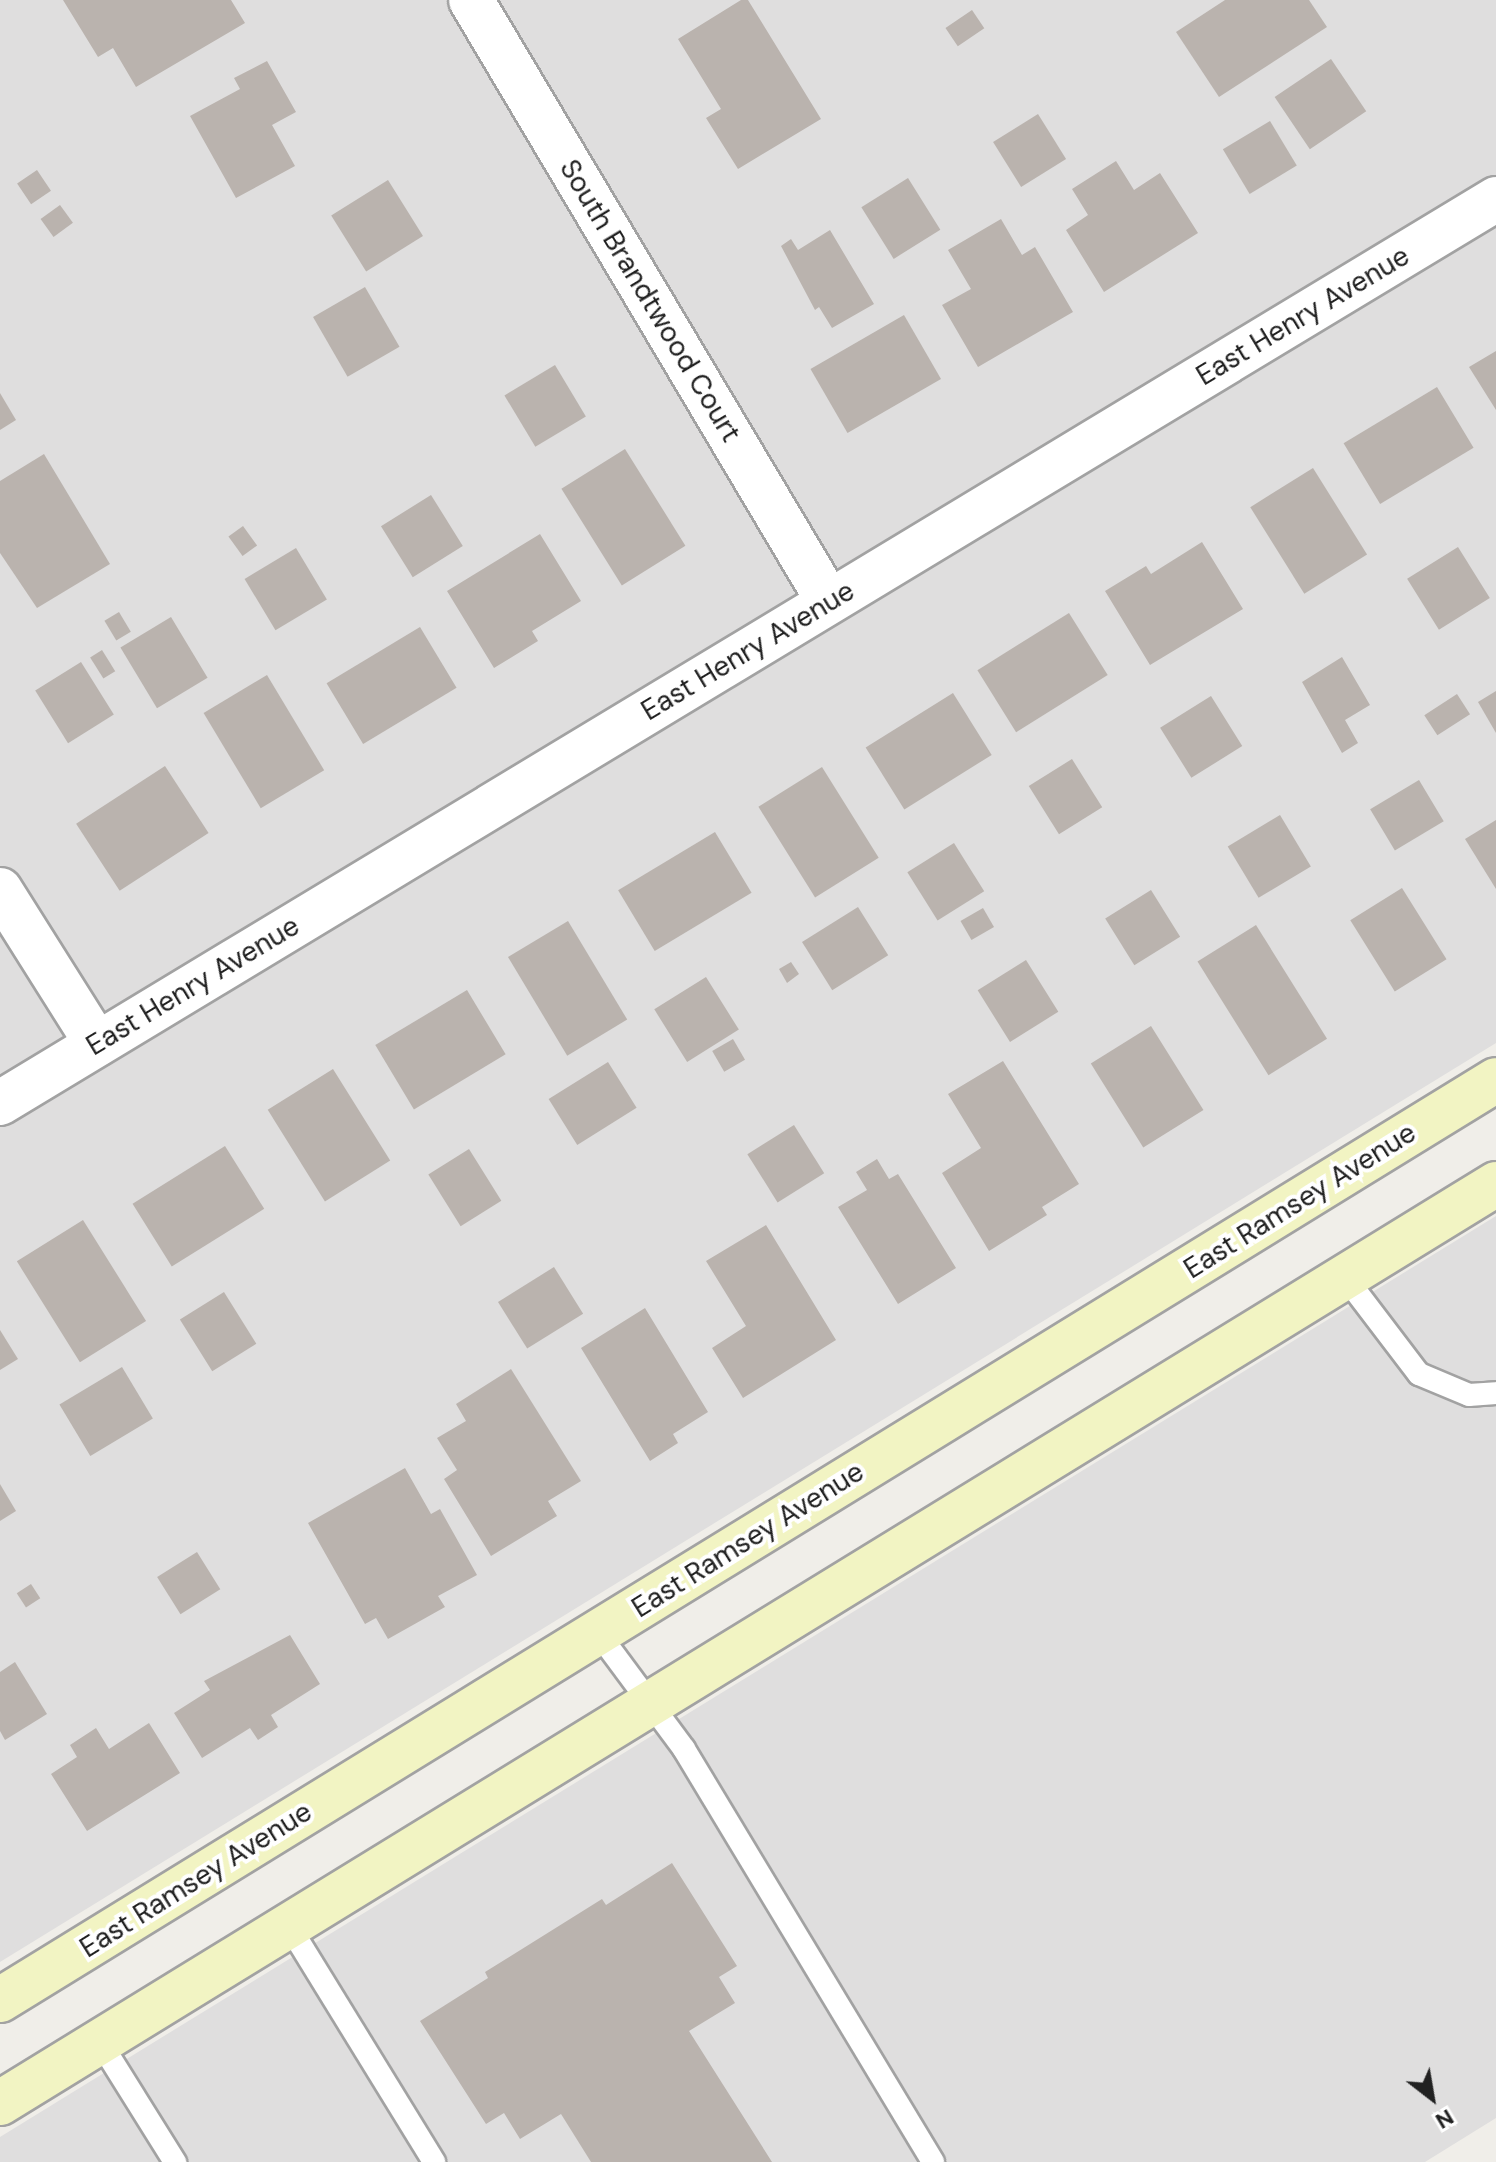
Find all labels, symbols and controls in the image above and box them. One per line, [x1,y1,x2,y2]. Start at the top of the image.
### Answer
street label: South Brandtwood Court [552,154,748,448]
street label: East Henry Avenue [1190,239,1416,393]
street label: East Henry Avenue [635,574,861,728]
street label: East Henry Avenue [80,909,306,1063]
street label: East Ramsey Avenue [1178,1116,1422,1286]
street label: East Ramsey Avenue [626,1455,870,1625]
street label: East Ramsey Avenue [74,1795,318,1965]
north arrow [1392,2058,1472,2138]
text: N [1430,2102,1459,2136]

